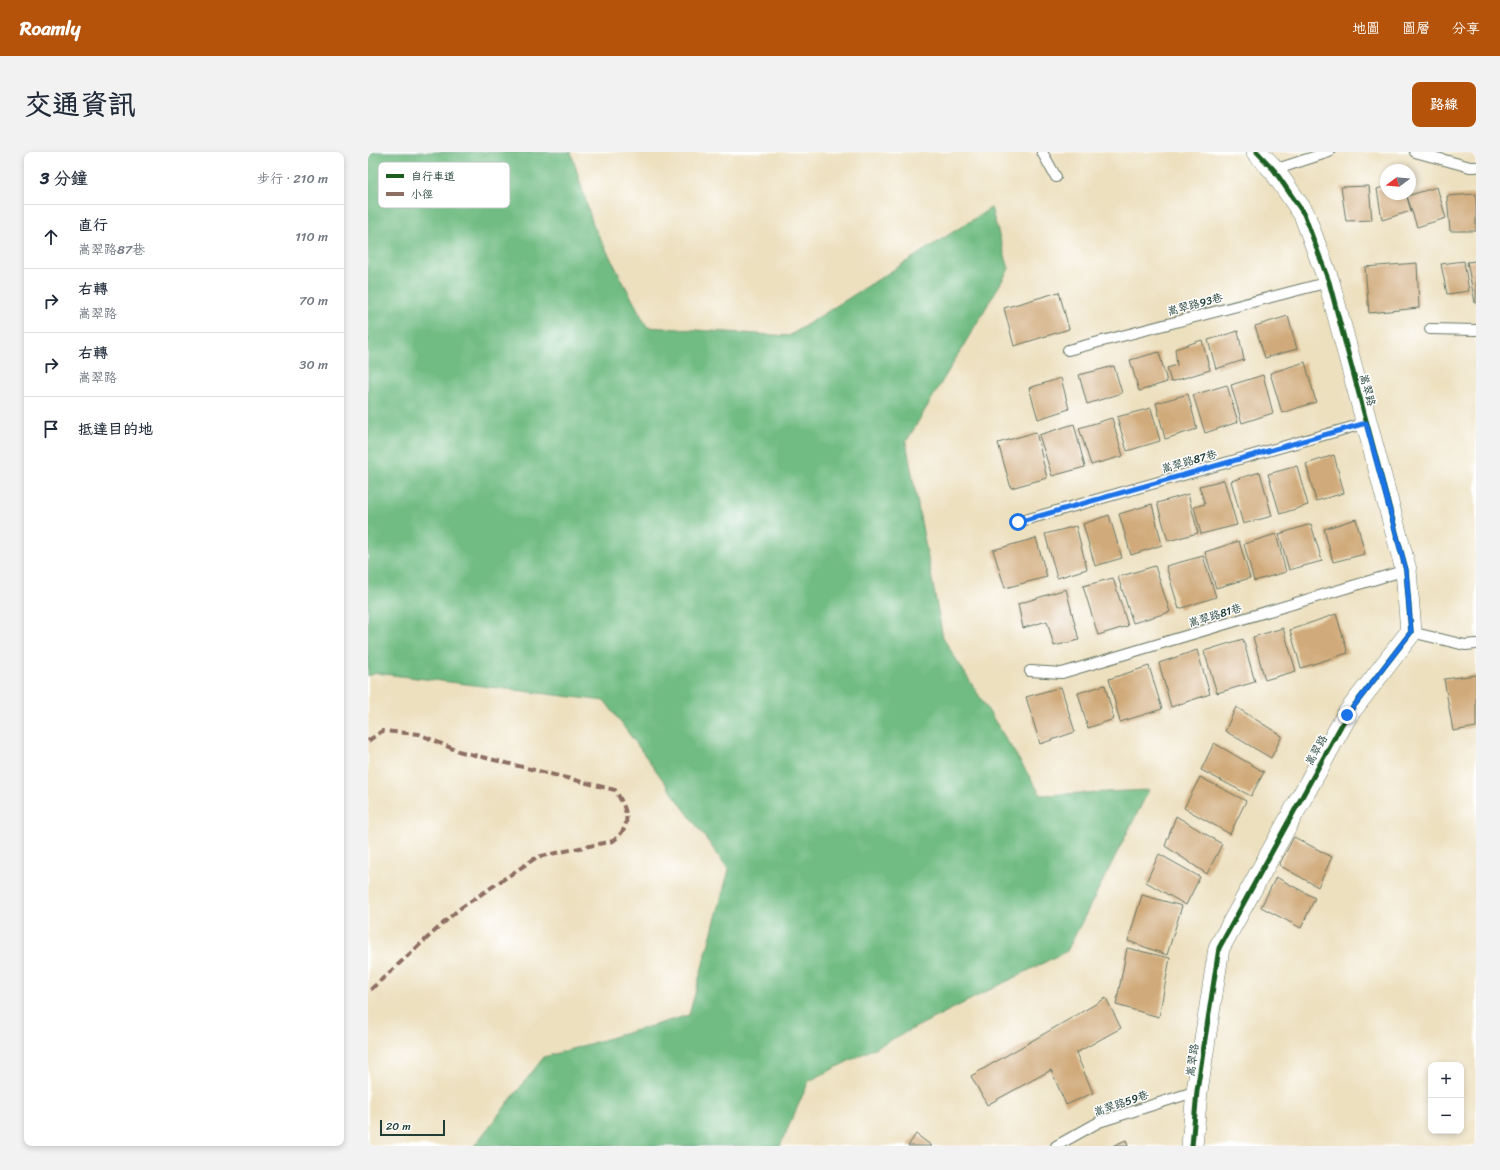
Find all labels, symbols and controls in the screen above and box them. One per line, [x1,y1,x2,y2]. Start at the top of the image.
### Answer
text: Roamly [20,12,80,45]
text: 地圖 [1352,16,1380,41]
text: 圖層 [1402,16,1430,41]
text: 分享 [1452,16,1480,41]
text: 交通資訊 [24,80,136,129]
button: 路線 [1412,82,1476,127]
legend [378,162,510,208]
text: 3 分鐘 [40,163,88,193]
north arrow [1380,164,1416,200]
text: 步行 · 210 m [257,167,328,190]
text: 自行車道 [411,167,455,186]
text: 小徑 [411,185,433,204]
text: 直行 [78,212,108,238]
text: 110 m [295,225,328,248]
icon: ahead [40,226,62,248]
text: 嵩翠路87巷 [78,238,145,261]
text: 右轉 [78,276,108,302]
street label: 嵩翠路93巷 [1165,288,1225,321]
text: 70 m [299,289,328,312]
icon: right [40,290,62,312]
text: 嵩翠路 [78,302,117,325]
text: 右轉 [78,340,108,366]
text: 30 m [299,353,328,376]
icon: right [40,354,62,376]
text: 嵩翠路 [78,366,117,389]
street label: 嵩翠路 [1354,372,1381,409]
text: 抵達目的地 [78,416,153,442]
icon: arrive [40,418,62,440]
street label: 嵩翠路87巷 [1159,445,1219,478]
route start [1009,513,1027,531]
street label: 嵩翠路81巷 [1186,598,1244,633]
route end [1338,706,1356,724]
street label: 嵩翠路 [1300,731,1333,769]
street label: 嵩翠路 [1181,1042,1204,1078]
map controls [1428,1062,1464,1134]
button: + [1428,1062,1464,1098]
street label: 嵩翠路59巷 [1091,1085,1151,1122]
button: − [1428,1098,1464,1134]
text: 20 m [386,1117,411,1136]
scale bar [380,1118,445,1137]

